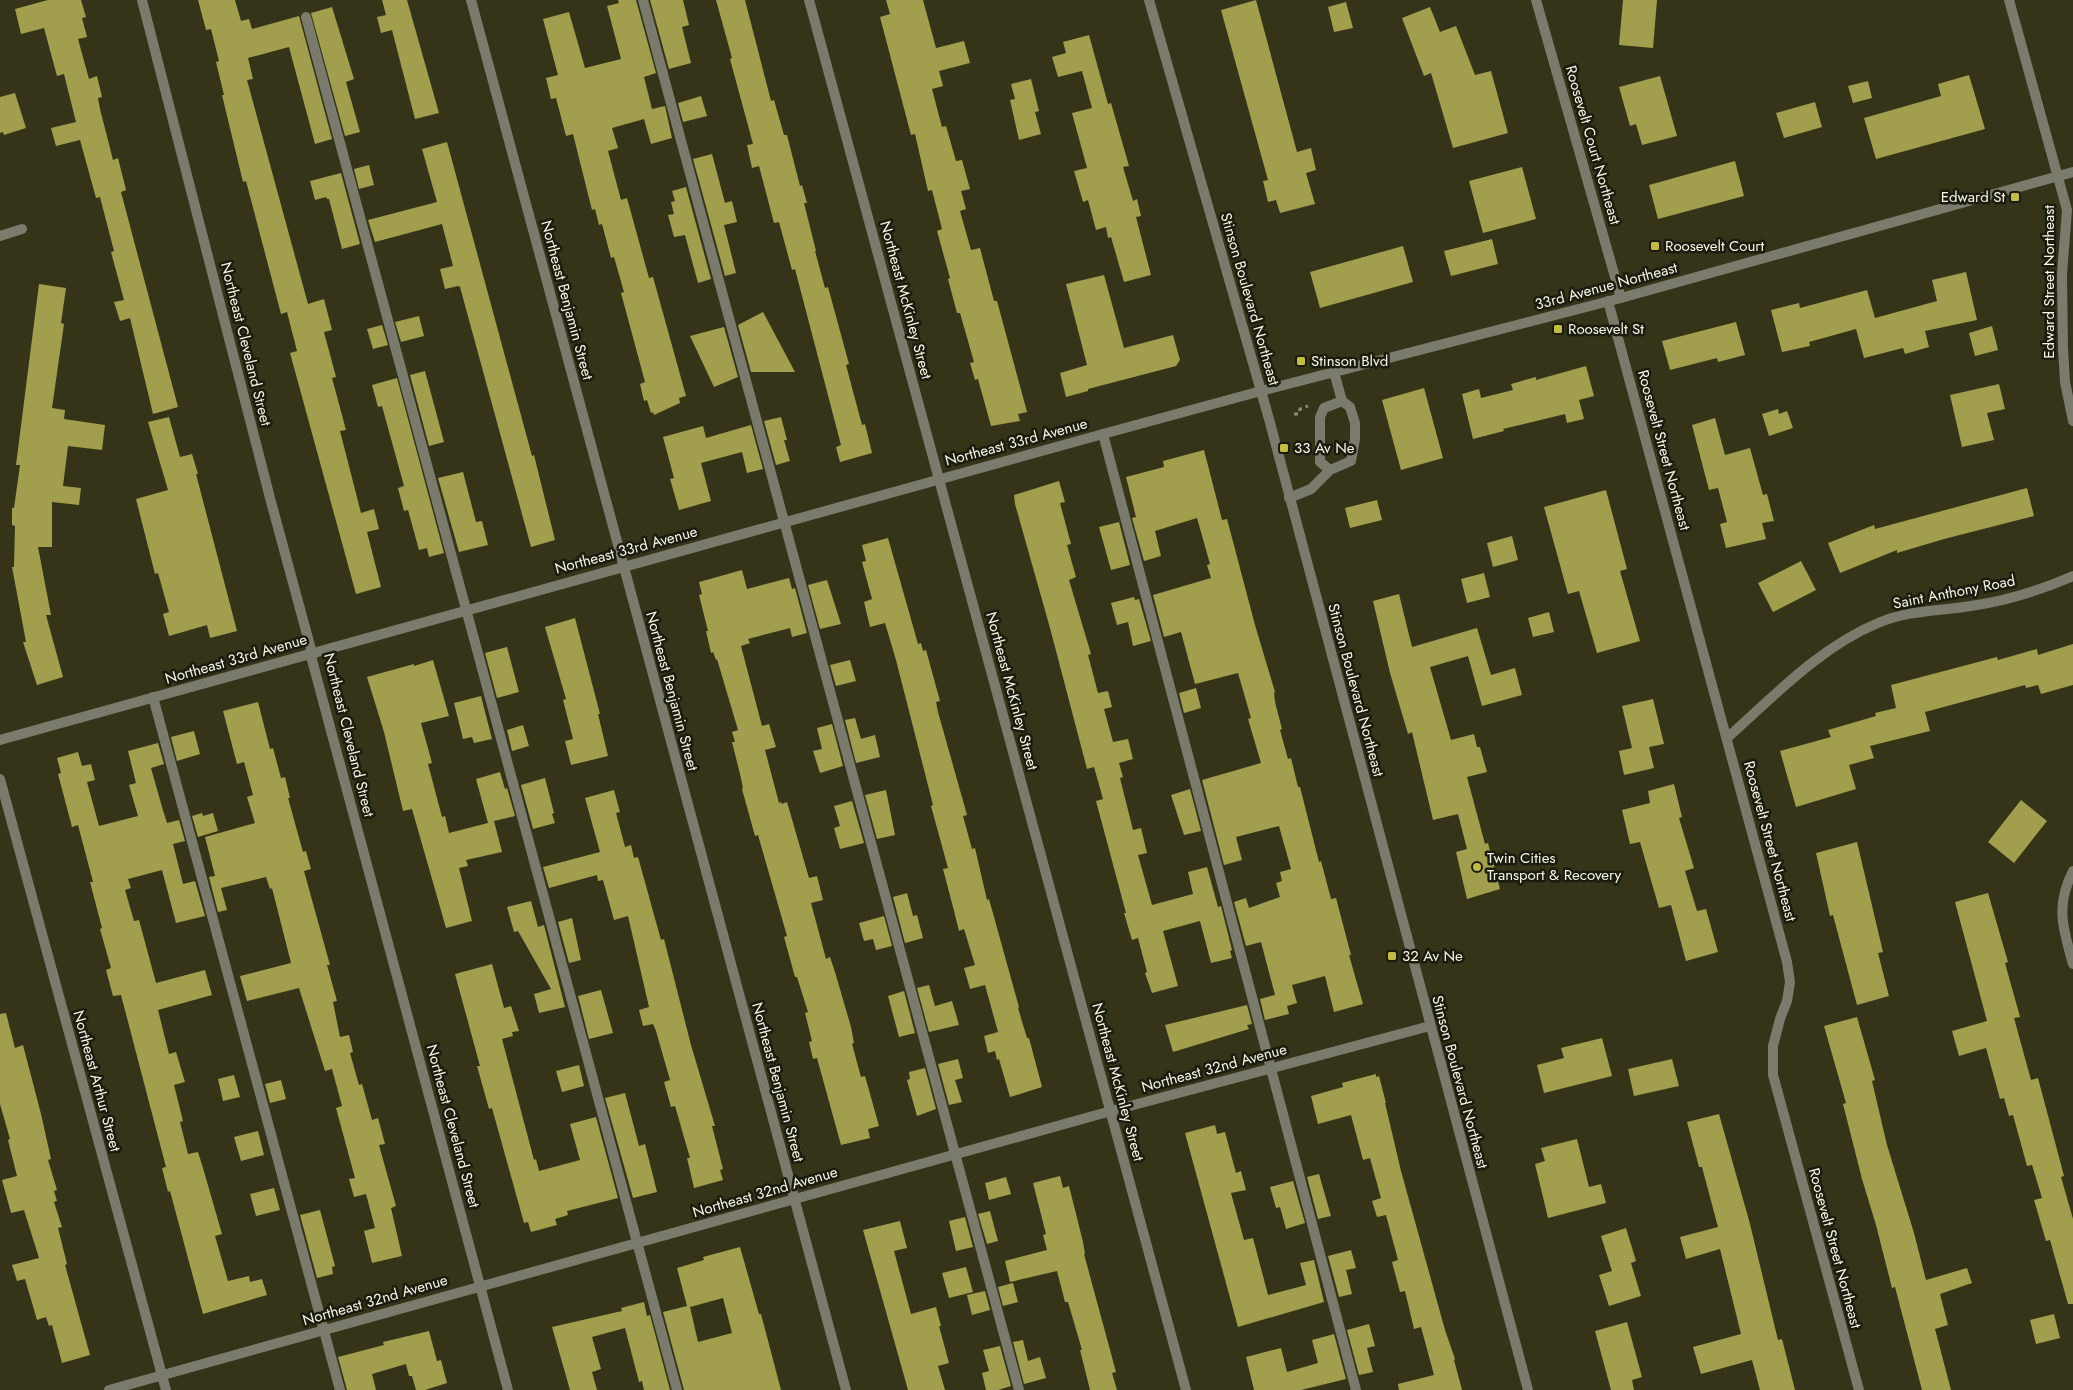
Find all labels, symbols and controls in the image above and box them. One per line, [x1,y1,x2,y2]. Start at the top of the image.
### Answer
street label: Roosevelt Court Northeast [1560,63,1626,228]
place label: Edward St [1941,186,2005,208]
marker: Edward St [2009,191,2021,203]
street label: Edward Street Northeast [2038,205,2060,359]
street label: Stinson Boulevard Northeast [1215,210,1285,388]
street label: Northeast Benjamin Street [535,218,599,383]
street label: Northeast McKinley Street [874,218,938,382]
place label: Roosevelt Court [1665,235,1764,257]
marker: Roosevelt Court [1649,240,1661,252]
street label: 33rd Avenue Northeast [1532,256,1680,316]
street label: Northeast Cleveland Street [215,260,277,429]
place label: Roosevelt St [1568,318,1644,340]
marker: Roosevelt St [1552,323,1564,335]
place label: Stinson Blvd [1311,350,1388,372]
marker: Stinson Blvd [1295,355,1307,367]
street label: Roosevelt Street Northeast [1632,367,1696,533]
street label: Northeast 33rd Avenue [942,412,1090,472]
place label: 33 Av Ne [1294,437,1355,459]
marker: 33 Av Ne [1278,442,1290,454]
street label: Northeast 33rd Avenue [552,520,700,580]
street label: Saint Anthony Road [1891,569,2017,615]
street label: Stinson Boulevard Northeast [1322,601,1390,779]
street label: Northeast Benjamin Street [640,609,704,774]
street label: Northeast McKinley Street [980,609,1044,773]
street label: Northeast 33rd Avenue [162,628,310,690]
street label: Northeast Cleveland Street [318,651,380,820]
street label: Roosevelt Street Northeast [1738,758,1802,924]
place label: Twin Cities Transport & Recovery [1487,847,1622,886]
marker: Twin Cities Transport & Recovery [1471,861,1483,873]
place label: 32 Av Ne [1402,945,1463,967]
marker: 32 Av Ne [1386,950,1398,962]
street label: Stinson Boulevard Northeast [1426,993,1494,1171]
street label: Northeast Benjamin Street [746,1000,810,1165]
street label: Northeast McKinley Street [1086,1000,1150,1164]
street label: Northeast Arthur Street [68,1008,127,1154]
street label: Northeast 32nd Avenue [1139,1038,1290,1098]
street label: Northeast Cleveland Street [421,1042,485,1210]
street label: Northeast 32nd Avenue [690,1161,840,1223]
street label: Roosevelt Street Northeast [1803,1165,1867,1331]
street label: Northeast 32nd Avenue [300,1269,450,1331]

